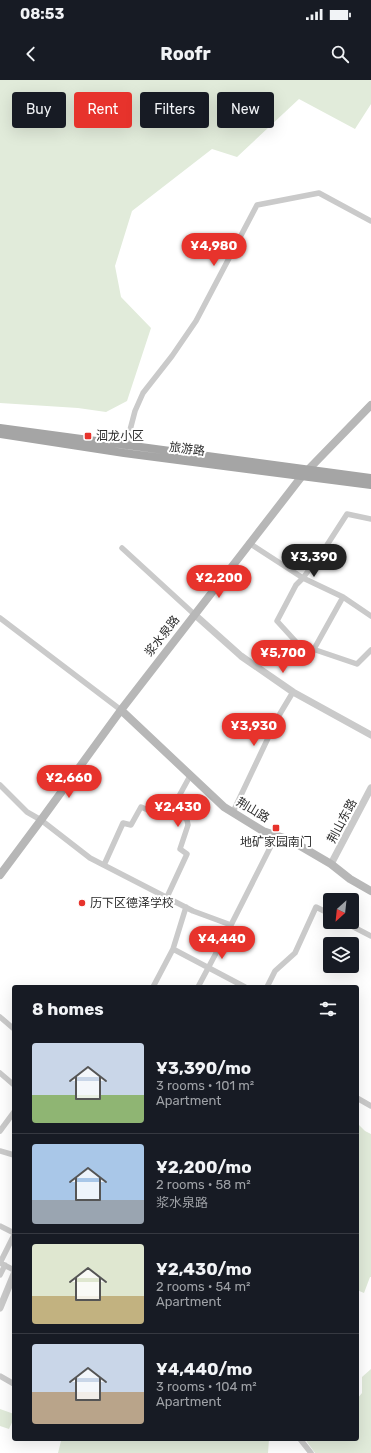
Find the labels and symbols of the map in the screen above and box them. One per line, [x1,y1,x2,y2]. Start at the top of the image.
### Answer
pin: ¥4,980 [181,233,247,267]
place label: 洄龙小区 [96,429,144,443]
marker: 洄龙小区 [83,431,93,441]
street label: 旅游路 [168,440,206,458]
pin: ¥3,390 [281,544,347,578]
pin: ¥2,200 [186,565,252,599]
street label: 浆水泉路 [142,613,182,659]
pin: ¥5,700 [250,640,316,674]
pin: ¥3,930 [221,713,287,747]
pin: ¥2,660 [36,765,102,799]
pin: ¥2,430 [145,794,211,828]
street label: 荆山路 [234,795,272,825]
street label: 荆山东路 [325,797,359,845]
marker: 地矿家园南门 [271,823,281,833]
place label: 地矿家园南门 [240,835,312,849]
north arrow [323,893,359,929]
place label: 历下区德泽学校 [90,896,174,910]
marker: 历下区德泽学校 [77,898,87,908]
pin: ¥4,440 [189,926,255,960]

